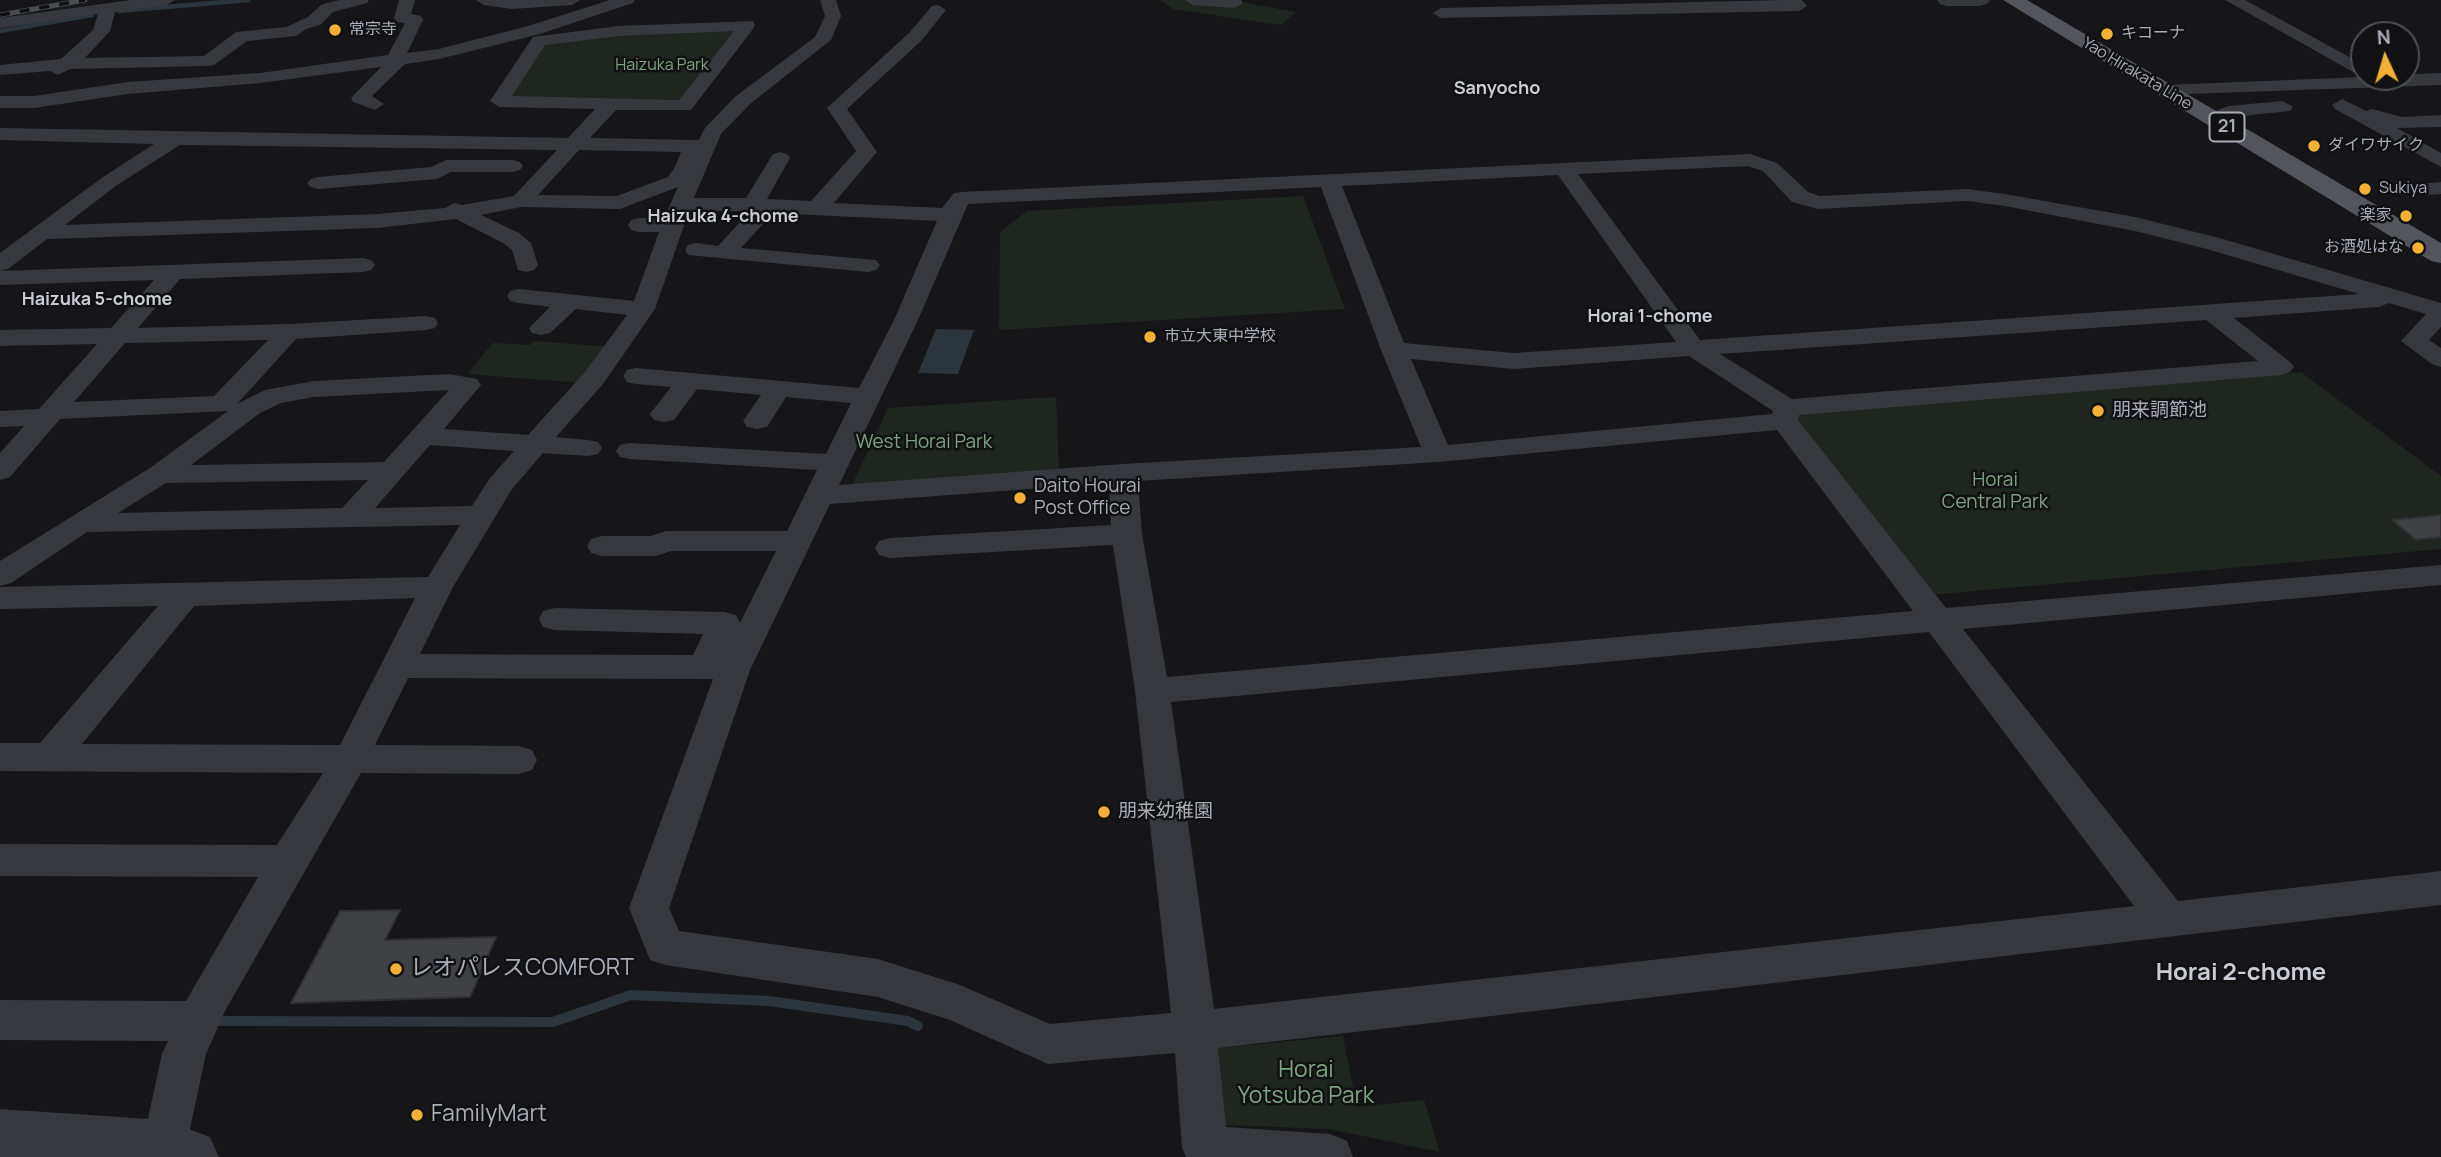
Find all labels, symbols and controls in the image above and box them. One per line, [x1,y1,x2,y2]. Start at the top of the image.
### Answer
place label: 常宗寺 [349,20,397,40]
north arrow [2350,21,2420,91]
marker: 常宗寺 [327,22,343,38]
place label: キコーナ [2121,24,2185,44]
text: N [2376,24,2391,50]
marker: キコーナ [2099,26,2115,42]
street label: Yao Hirakata Line [2079,34,2195,114]
park label: Haizuka Park [615,56,709,76]
district label: Sanyocho [1454,78,1540,100]
road number: 21 [2210,112,2244,142]
place label: ダイワサイク [2328,136,2424,156]
marker: ダイワサイク [2306,138,2322,154]
place label: Sukiya [2379,179,2427,199]
marker: Sukiya [2357,181,2373,197]
district label: Haizuka 4-chome [647,206,799,228]
place label: 楽家 [2360,206,2392,226]
marker: 楽家 [2398,208,2414,224]
place label: お酒処はな [2324,238,2404,258]
marker: お酒処はな [2410,240,2426,256]
district label: Haizuka 5-chome [22,289,172,311]
district label: Horai 1-chome [1587,306,1713,328]
place label: 市立大東中学校 [1164,327,1276,347]
marker: 市立大東中学校 [1142,329,1158,345]
place label: 朋来調節池 [2112,400,2207,422]
marker: 朋来調節池 [2090,403,2106,419]
park label: West Horai Park [856,432,992,454]
park label: Horai Central Park [1942,470,2048,514]
place label: Daito Hourai Post Office [1034,476,1141,520]
marker: Daito Hourai Post Office [1012,490,1028,506]
place label: 朋来幼稚園 [1118,801,1213,823]
marker: 朋来幼稚園 [1096,804,1112,820]
place label: レオパレスCOMFORT [410,955,634,983]
district label: Horai 2-chome [2156,959,2326,987]
marker: レオパレスCOMFORT [388,961,404,977]
park label: Horai Yotsuba Park [1238,1057,1374,1111]
place label: FamilyMart [431,1101,547,1129]
marker: FamilyMart [409,1107,425,1123]

